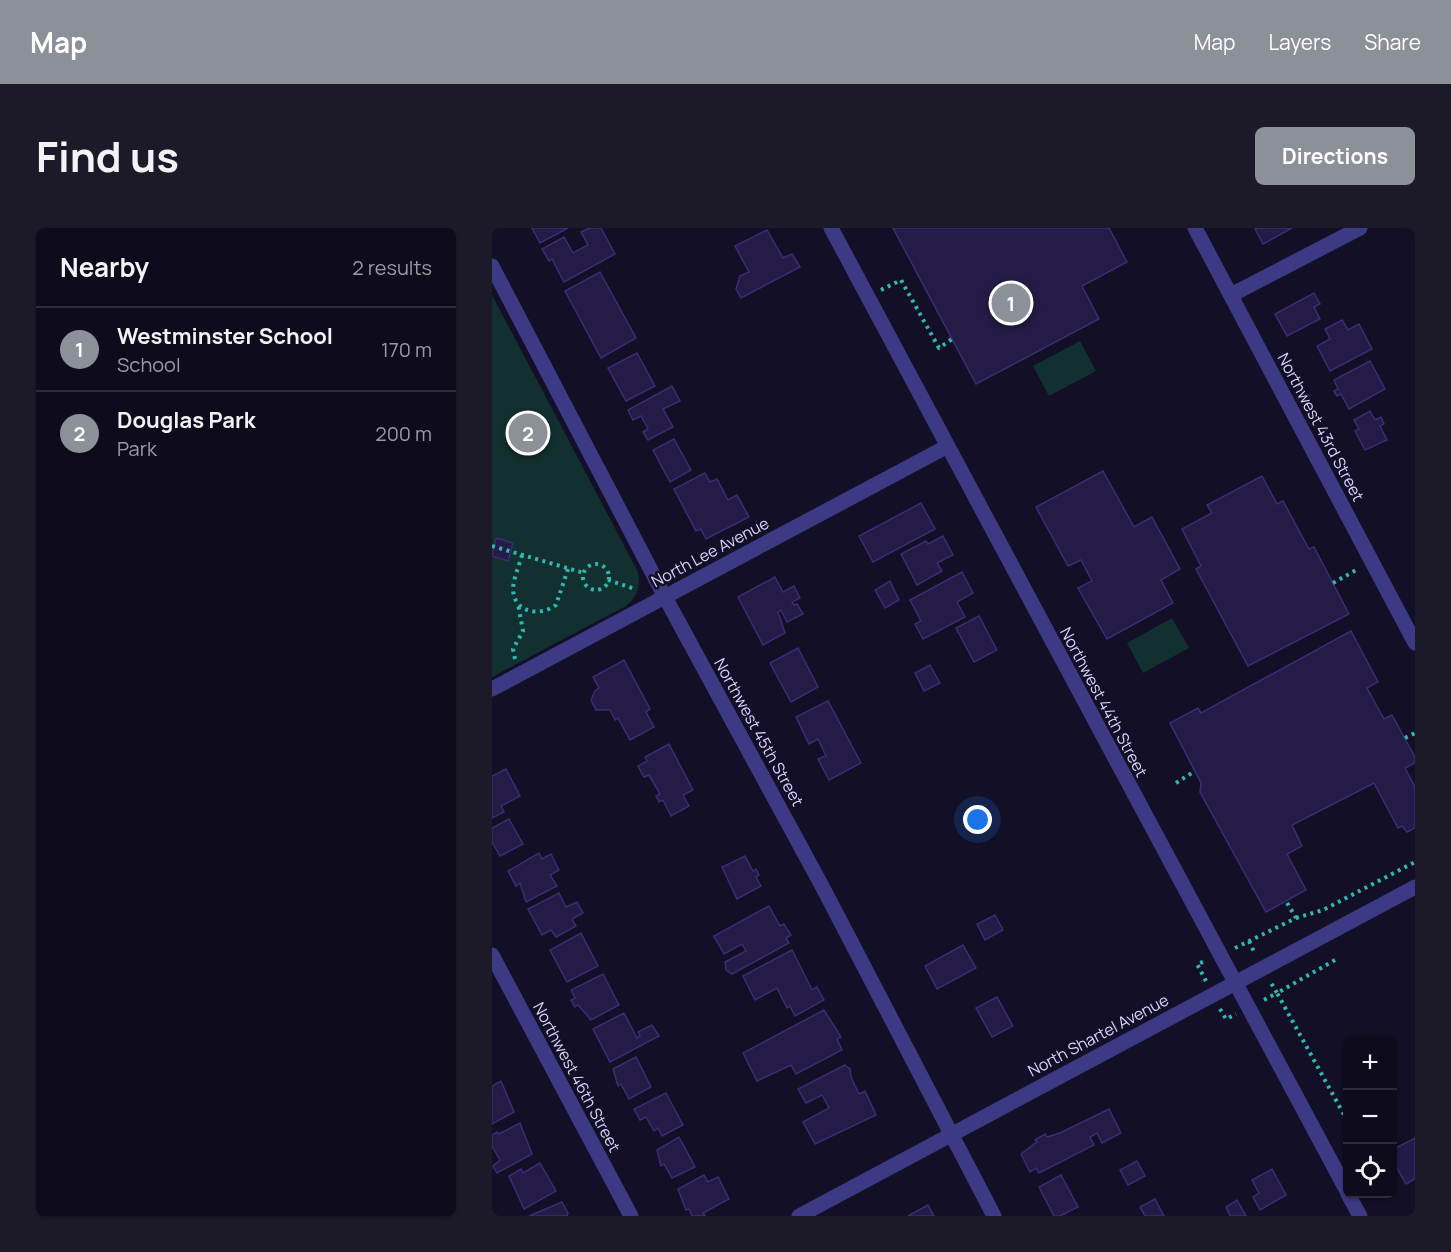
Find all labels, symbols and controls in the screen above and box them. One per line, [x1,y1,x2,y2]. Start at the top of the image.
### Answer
text: Map [30,23,87,61]
text: Map [1194,28,1235,56]
text: Layers [1268,28,1331,56]
text: Share [1364,28,1421,56]
text: Find us [36,127,179,185]
button: Directions [1255,127,1415,185]
text: Nearby [60,249,149,285]
text: 2 results [352,254,432,281]
pin: 1 [992,280,1030,326]
text: Westminster School [117,321,333,351]
text: 1 [75,336,84,363]
text: 170 m [381,336,432,363]
street label: Northwest 43rd Street [1273,349,1369,505]
text: School [117,351,181,378]
text: Douglas Park [117,405,256,435]
pin: 2 [508,410,548,456]
text: 2 [74,420,85,447]
text: 200 m [375,420,432,447]
text: Park [117,435,157,462]
street label: North Lee Avenue [647,512,773,592]
street label: Northwest 44th Street [1055,623,1153,781]
street label: Northwest 45th Street [709,654,809,810]
your location [963,805,992,834]
street label: North Shartel Avenue [1024,989,1172,1081]
street label: Northwest 46th Street [528,998,626,1156]
map controls [1343,1036,1397,1198]
button: + [1343,1036,1397,1090]
button: − [1343,1090,1397,1144]
button: locate [1343,1144,1397,1198]

